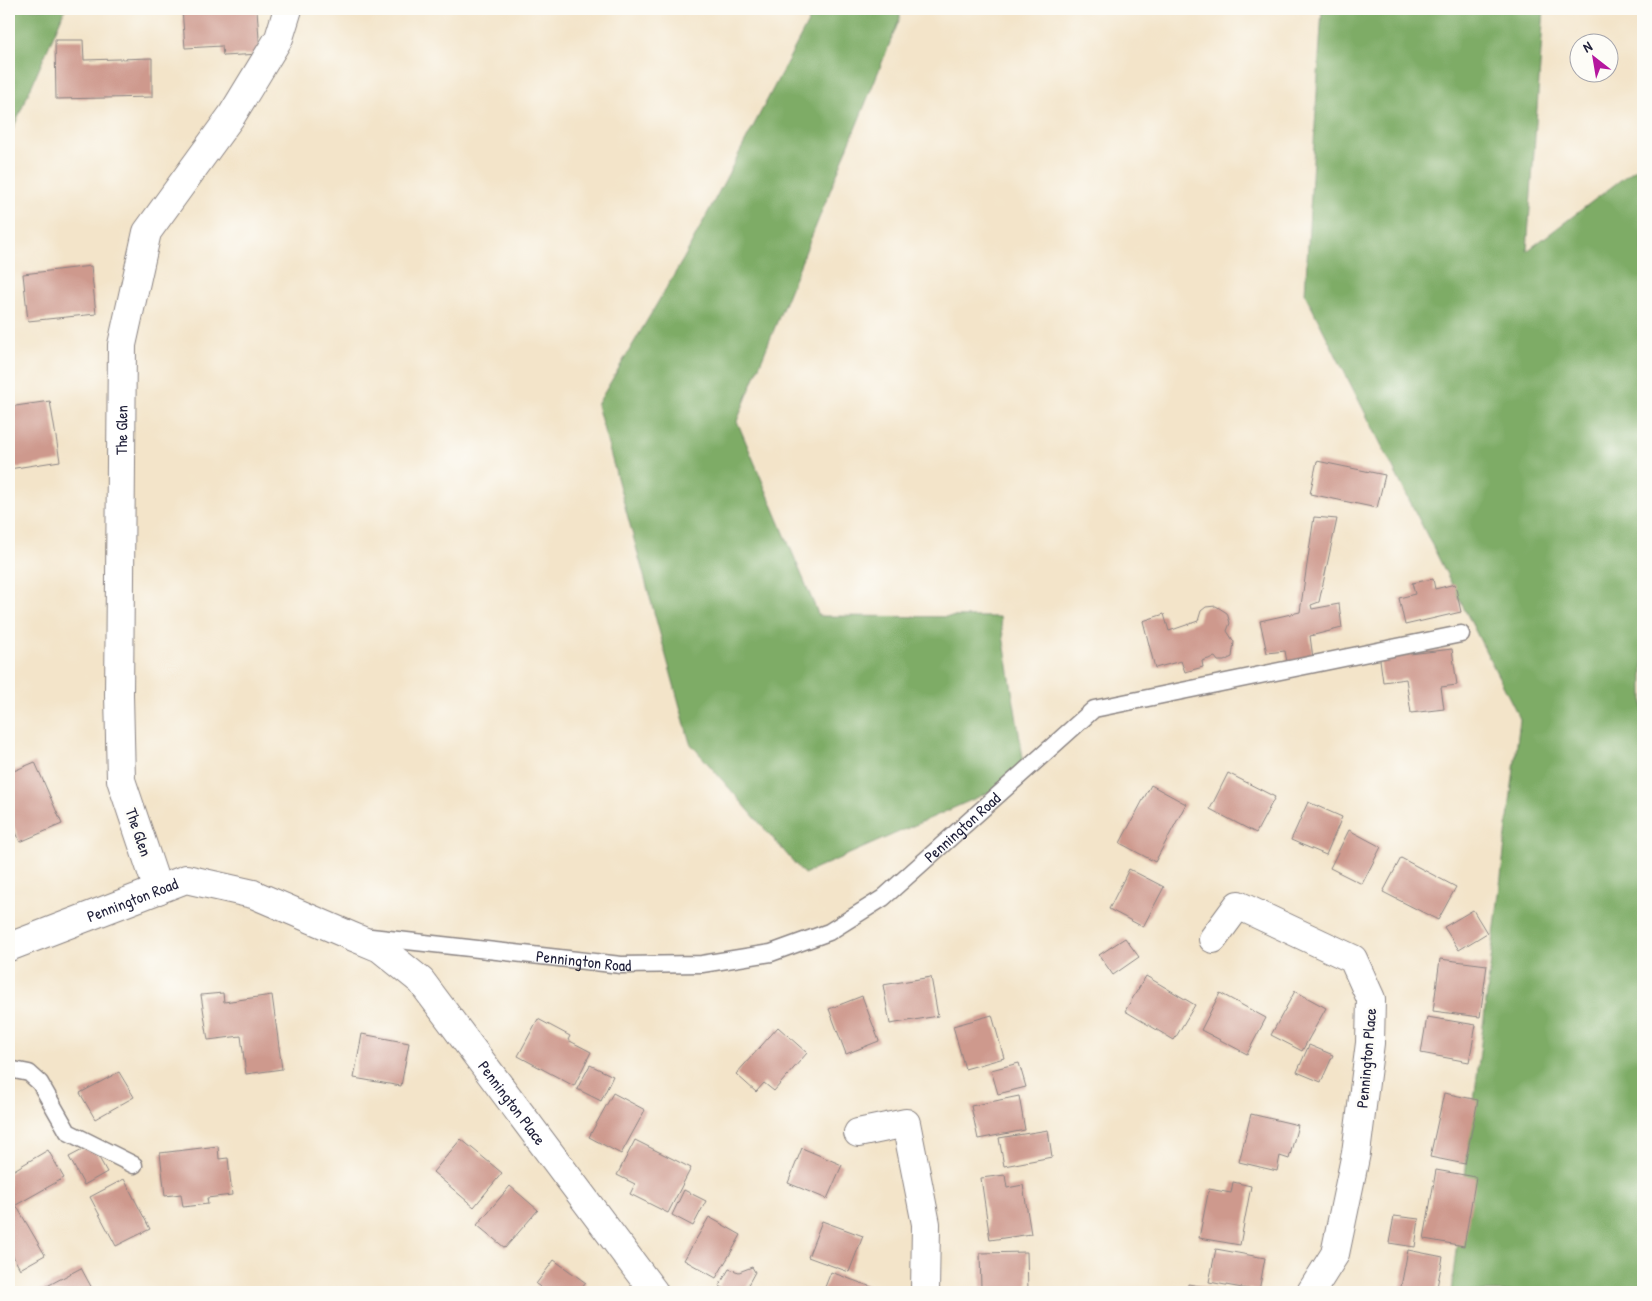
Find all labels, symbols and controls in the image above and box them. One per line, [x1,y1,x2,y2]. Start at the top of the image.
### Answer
north arrow [1570,32,1620,82]
text: N [1579,36,1596,56]
street label: The Glen [110,405,132,455]
street label: Pennington Road [919,787,1005,867]
street label: The Glen [120,805,158,859]
street label: Pennington Road [84,872,181,927]
street label: Pennington Road [535,945,631,976]
street label: Pennington Place [1351,1007,1381,1109]
street label: Pennington Place [473,1056,551,1150]

